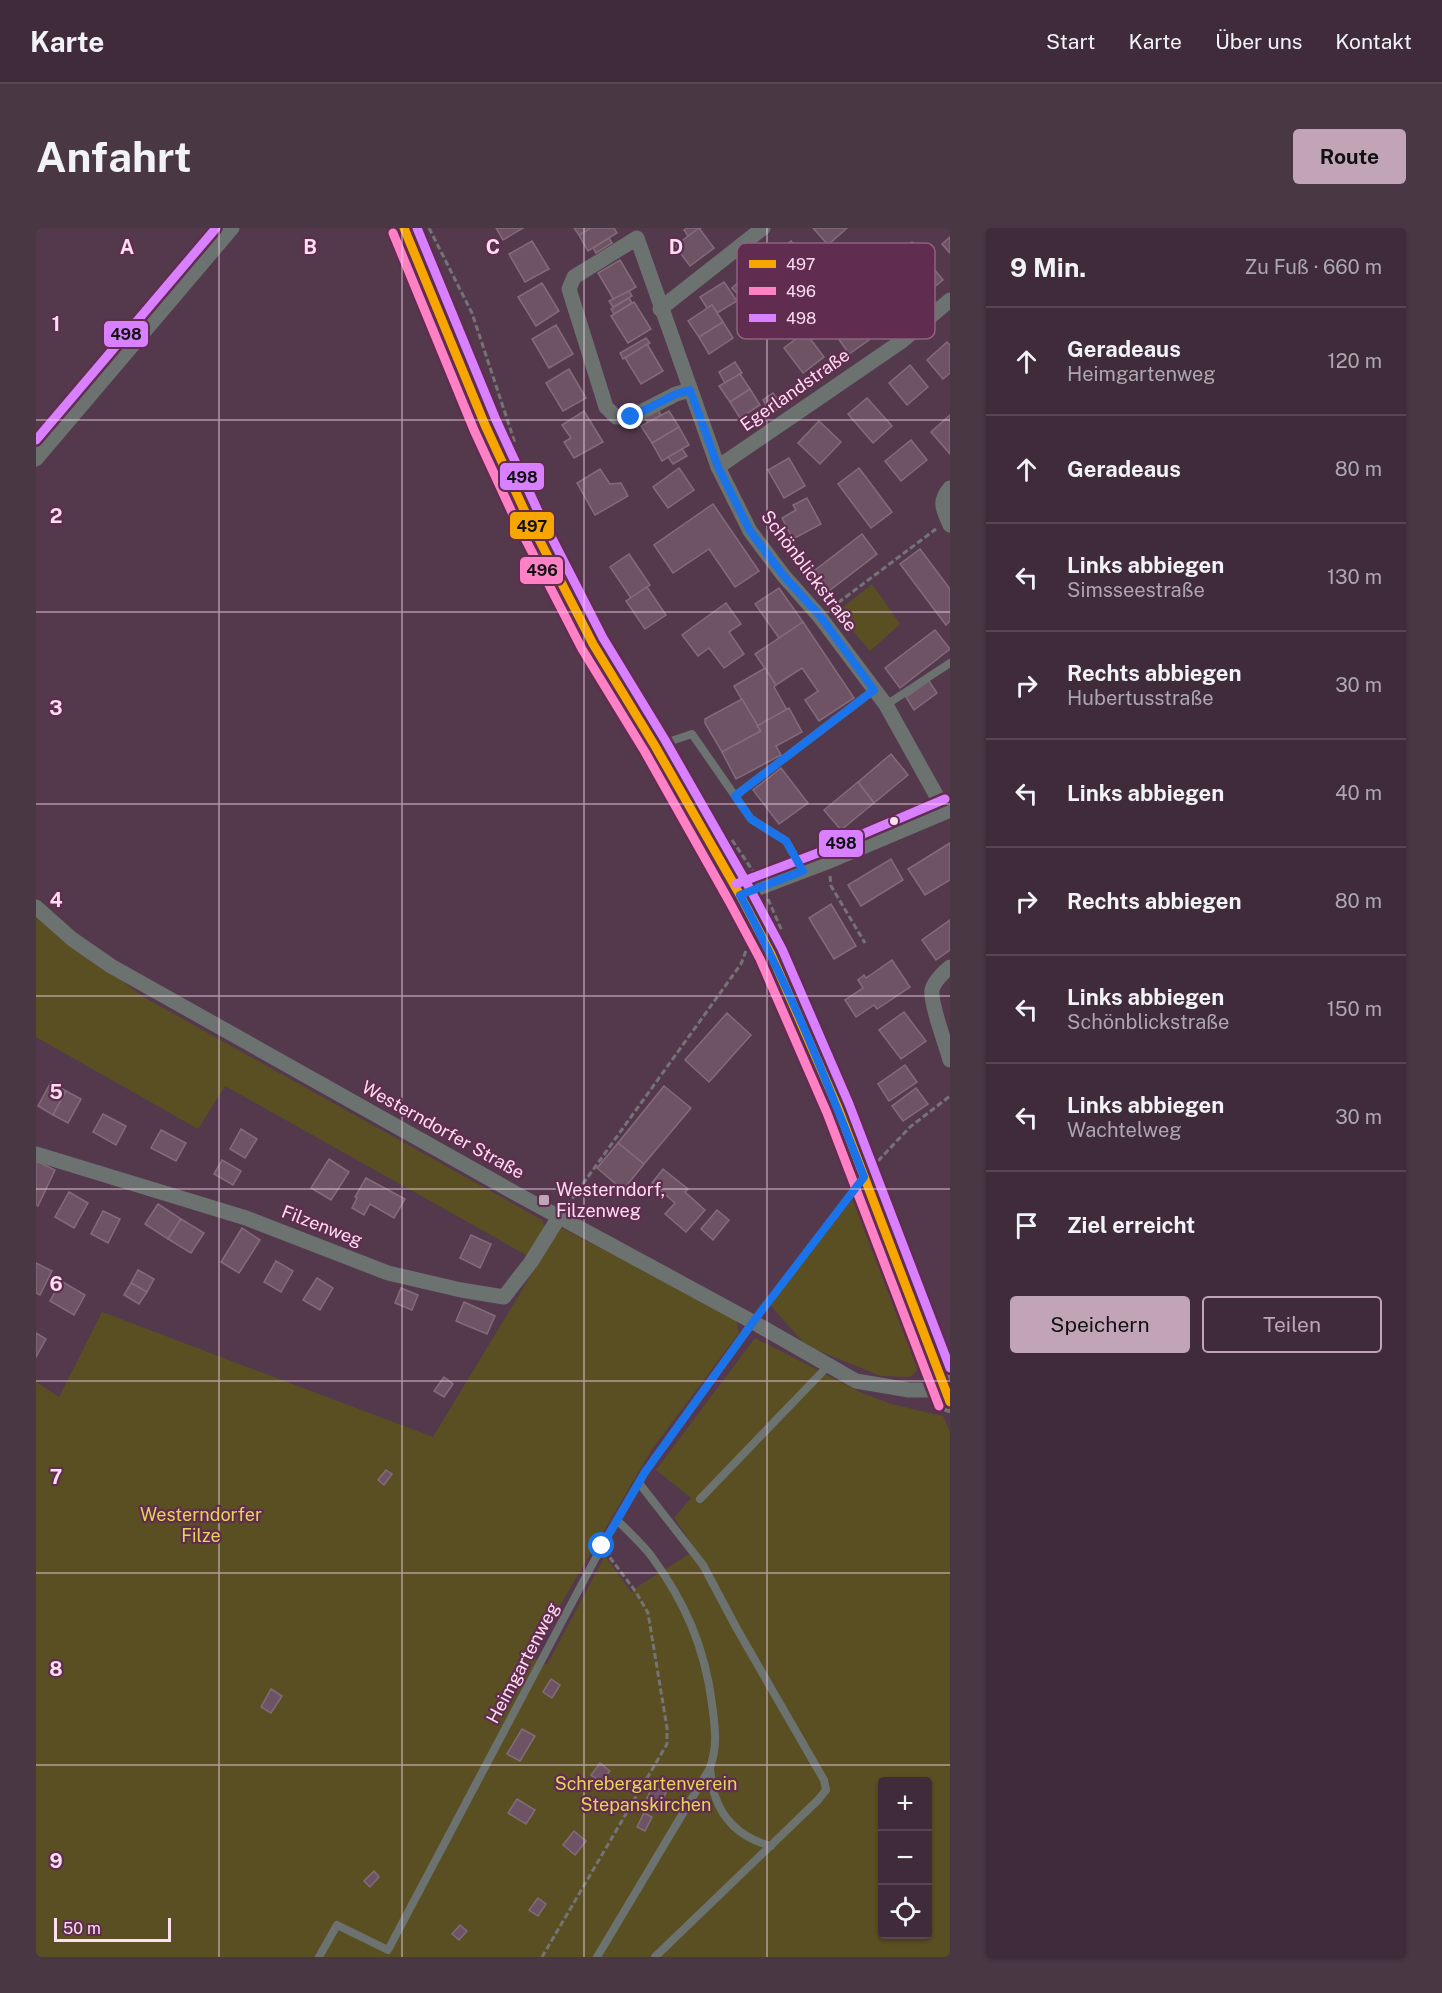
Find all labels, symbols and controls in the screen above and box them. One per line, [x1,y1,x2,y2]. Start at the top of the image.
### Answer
text: Karte [30,25,104,58]
text: Start [1046,29,1095,54]
text: Karte [1128,29,1182,54]
text: Über uns [1215,29,1302,54]
text: Kontakt [1335,29,1412,54]
button: Route [1293,129,1406,184]
text: Anfahrt [36,132,192,181]
text: A [120,235,134,259]
text: B [303,235,317,259]
text: C [486,235,500,259]
text: D [669,235,683,259]
legend [737,243,935,339]
text: 9 Min. [1010,252,1086,283]
text: 497 [786,255,815,274]
text: Zu Fuß · 660 m [1245,255,1382,279]
text: 496 [786,282,816,301]
text: 498 [786,309,816,328]
text: 1 [52,312,60,336]
line badge: 498 [103,320,149,348]
text: 498 [110,325,142,344]
text: Geradeaus [1067,336,1181,362]
street label: Egerlandstraße [736,344,854,435]
icon: ahead [1010,345,1043,378]
text: 120 m [1328,349,1382,373]
text: Heimgartenweg [1067,362,1216,386]
route end [617,403,643,429]
icon: ahead [1010,453,1043,486]
text: Geradeaus [1067,456,1181,482]
text: 80 m [1335,457,1382,481]
line badge: 498 [499,462,545,491]
text: 498 [506,468,538,487]
text: 2 [50,504,62,528]
street label: Schönblickstraße [757,506,862,635]
line badge: 497 [509,511,555,540]
text: 497 [517,517,547,536]
text: Links abbiegen [1067,552,1224,578]
line badge: 496 [519,556,564,585]
text: 496 [526,561,558,580]
icon: left [1010,561,1043,594]
text: 130 m [1327,565,1382,589]
text: Simsseestraße [1067,578,1205,602]
text: Rechts abbiegen [1067,660,1242,686]
icon: right [1010,669,1043,702]
text: 30 m [1335,673,1382,697]
text: Hubertusstraße [1067,686,1214,710]
text: 3 [49,696,63,720]
icon: left [1010,777,1043,810]
text: Links abbiegen [1067,780,1224,806]
text: 40 m [1335,781,1382,805]
unlabelled marker [888,815,900,827]
line badge: 498 [818,829,864,858]
text: 498 [825,834,857,853]
icon: right [1010,885,1043,918]
text: 4 [49,888,63,912]
text: Rechts abbiegen [1067,888,1242,914]
text: 80 m [1335,889,1382,913]
text: Links abbiegen [1067,984,1224,1010]
icon: left [1010,993,1043,1026]
text: 150 m [1327,997,1382,1021]
text: Schönblickstraße [1067,1010,1229,1034]
street label: Westerndorfer Straße [358,1076,528,1183]
text: 5 [49,1080,63,1104]
text: Links abbiegen [1067,1092,1224,1118]
icon: left [1010,1101,1043,1134]
text: 30 m [1335,1105,1382,1129]
text: Wachtelweg [1067,1118,1182,1142]
place label: Westerndorf, Filzenweg [556,1179,665,1221]
marker: Westerndorf, Filzenweg [537,1193,551,1207]
street label: Filzenweg [279,1201,366,1251]
icon: arrive [1010,1209,1043,1242]
text: Ziel erreicht [1067,1212,1195,1238]
text: 6 [49,1272,63,1296]
button: Speichern [1010,1296,1190,1353]
button: Teilen [1202,1296,1382,1353]
text: 7 [50,1465,62,1489]
park label: Westerndorfer Filze [140,1504,262,1546]
route start [588,1532,614,1558]
street label: Heimgartenweg [482,1599,563,1727]
text: 8 [49,1657,63,1681]
park label: Schrebergartenverein Stepanskirchen [555,1773,737,1815]
map controls [878,1777,932,1939]
button: + [878,1777,932,1831]
button: − [878,1831,932,1885]
text: 9 [49,1849,63,1873]
button: locate [878,1885,932,1939]
scale bar [54,1915,171,1942]
text: 50 m [63,1919,101,1938]

